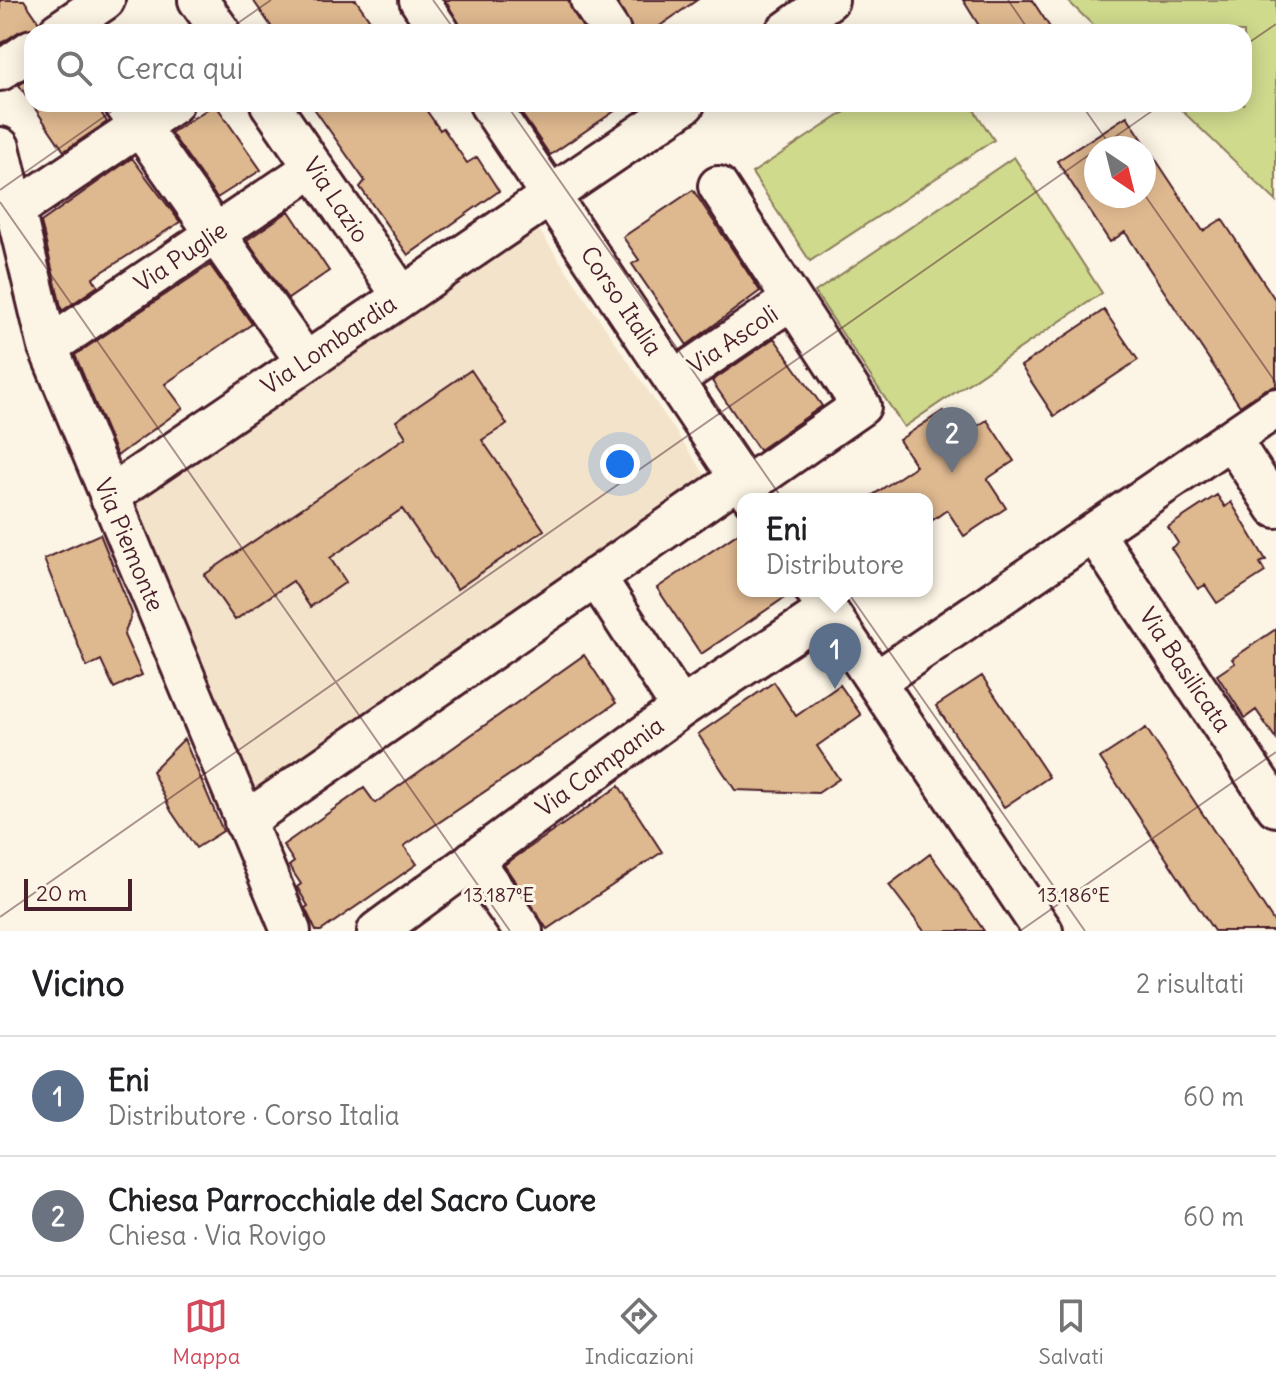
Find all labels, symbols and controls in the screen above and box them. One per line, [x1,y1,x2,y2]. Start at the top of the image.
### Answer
search box [24,24,1252,112]
icon: search [52,46,96,90]
text: Cerca qui [116,49,243,87]
north arrow [1084,136,1156,208]
street label: Via Lazio [297,151,376,248]
street label: Via Puglie [128,214,232,298]
street label: Corso Italia [574,240,669,361]
street label: Via Lombardia [255,288,402,400]
street label: Via Ascoli [682,298,783,380]
pin: 2 [926,407,978,473]
your location [600,444,640,484]
street label: Via Piemonte [88,474,171,616]
popup [737,493,933,597]
text: Eni [766,510,808,548]
text: Distributore [766,548,904,581]
street label: Via Basilicata [1133,601,1238,737]
pin: 1 [809,623,861,689]
street label: Via Campania [530,710,669,823]
scale bar [24,875,132,911]
text: 20 m [36,879,87,907]
text: 13.187°E [464,882,534,907]
text: 13.186°E [1038,882,1110,907]
text: Vicino [32,962,125,1005]
text: 2 risultati [1136,967,1244,1000]
text: Eni [108,1061,150,1099]
text: 1 [53,1080,63,1113]
text: 60 m [1183,1080,1244,1113]
text: Distributore · Corso Italia [108,1099,400,1132]
text: Chiesa Parrocchiale del Sacro Cuore [108,1181,596,1219]
text: 2 [51,1200,65,1233]
text: 60 m [1183,1200,1244,1233]
text: Chiesa · Via Rovigo [108,1219,326,1252]
tab: Mappa [172,1294,240,1370]
tab: Indicazioni [585,1294,694,1370]
tab: Salvati [1039,1294,1104,1370]

